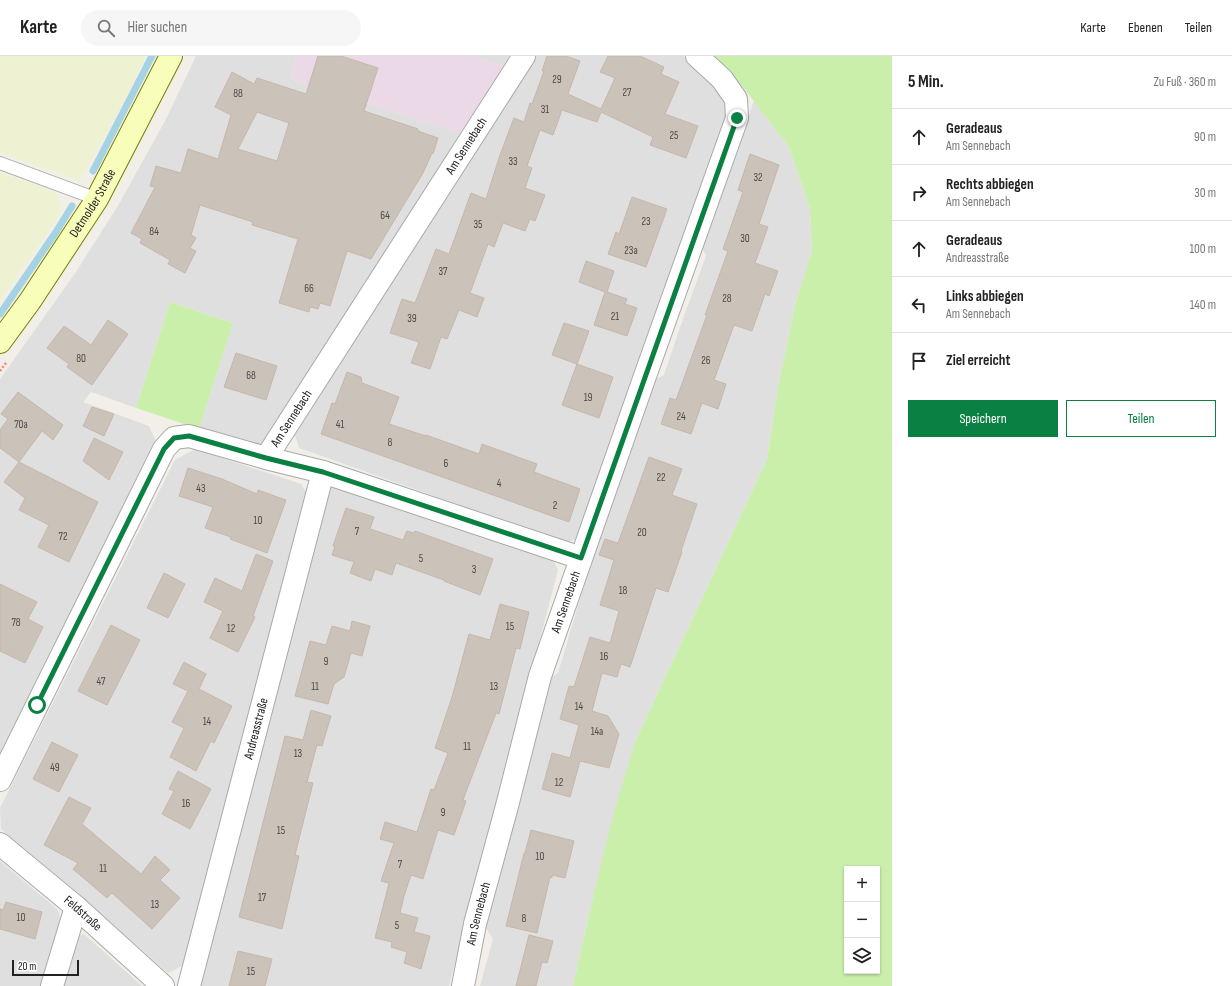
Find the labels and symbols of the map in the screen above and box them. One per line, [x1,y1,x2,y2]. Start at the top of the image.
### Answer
house number: 29 [552,73,562,86]
house number: 27 [623,86,632,99]
house number: 88 [233,87,243,100]
house number: 31 [541,103,549,116]
route end [728,109,746,127]
street label: Am Sennebach [442,114,491,178]
house number: 25 [670,129,678,142]
house number: 33 [508,155,518,168]
street label: Detmolder Straße [66,166,119,240]
house number: 32 [753,171,763,184]
house number: 64 [380,209,390,222]
house number: 23 [641,215,651,228]
house number: 35 [473,218,483,231]
house number: 84 [149,225,159,238]
house number: 30 [740,232,750,245]
house number: 23a [624,244,638,257]
house number: 37 [438,265,448,278]
house number: 66 [304,282,314,295]
house number: 28 [722,292,732,305]
house number: 21 [611,310,619,323]
house number: 39 [407,312,417,325]
house number: 80 [76,352,86,365]
house number: 26 [701,354,711,367]
house number: 68 [246,369,256,382]
street label: Am Sennebach [267,387,316,451]
house number: 19 [584,391,592,404]
house number: 24 [676,410,686,423]
house number: 70a [14,418,28,431]
house number: 41 [336,418,344,431]
house number: 8 [388,436,393,449]
house number: 6 [444,457,449,470]
house number: 22 [656,471,666,484]
house number: 4 [497,477,502,490]
house number: 43 [196,482,206,495]
house number: 2 [553,499,558,512]
house number: 10 [254,514,262,527]
house number: 7 [355,525,360,538]
house number: 20 [637,526,647,539]
house number: 72 [59,530,68,543]
house number: 5 [419,552,423,565]
house number: 3 [472,563,477,576]
street label: Am Sennebach [547,569,584,636]
house number: 18 [619,584,628,597]
house number: 78 [11,616,21,629]
house number: 15 [506,620,514,633]
house number: 12 [227,622,236,635]
house number: 16 [600,650,609,663]
house number: 9 [324,655,329,668]
house number: 47 [97,675,106,688]
house number: 11 [311,680,319,693]
house number: 13 [490,680,499,693]
route start [28,696,46,714]
street label: Andreasstraße [240,696,272,762]
house number: 14 [575,700,584,713]
house number: 14 [203,715,212,728]
house number: 14a [591,725,603,738]
house number: 11 [463,740,471,753]
house number: 13 [294,747,303,760]
house number: 49 [50,761,60,774]
house number: 12 [555,776,564,789]
house number: 16 [182,797,191,810]
house number: 9 [441,806,446,819]
house number: 15 [277,824,285,837]
house number: 10 [536,850,544,863]
house number: 7 [398,858,403,871]
house number: 11 [99,862,107,875]
street label: Am Sennebach [463,880,494,948]
house number: 17 [258,891,267,904]
street label: Feldstraße [60,892,105,935]
house number: 13 [151,898,160,911]
house number: 10 [17,911,25,924]
house number: 8 [522,912,527,925]
house number: 5 [395,919,399,932]
scale bar [12,958,79,977]
house number: 15 [247,965,255,978]

